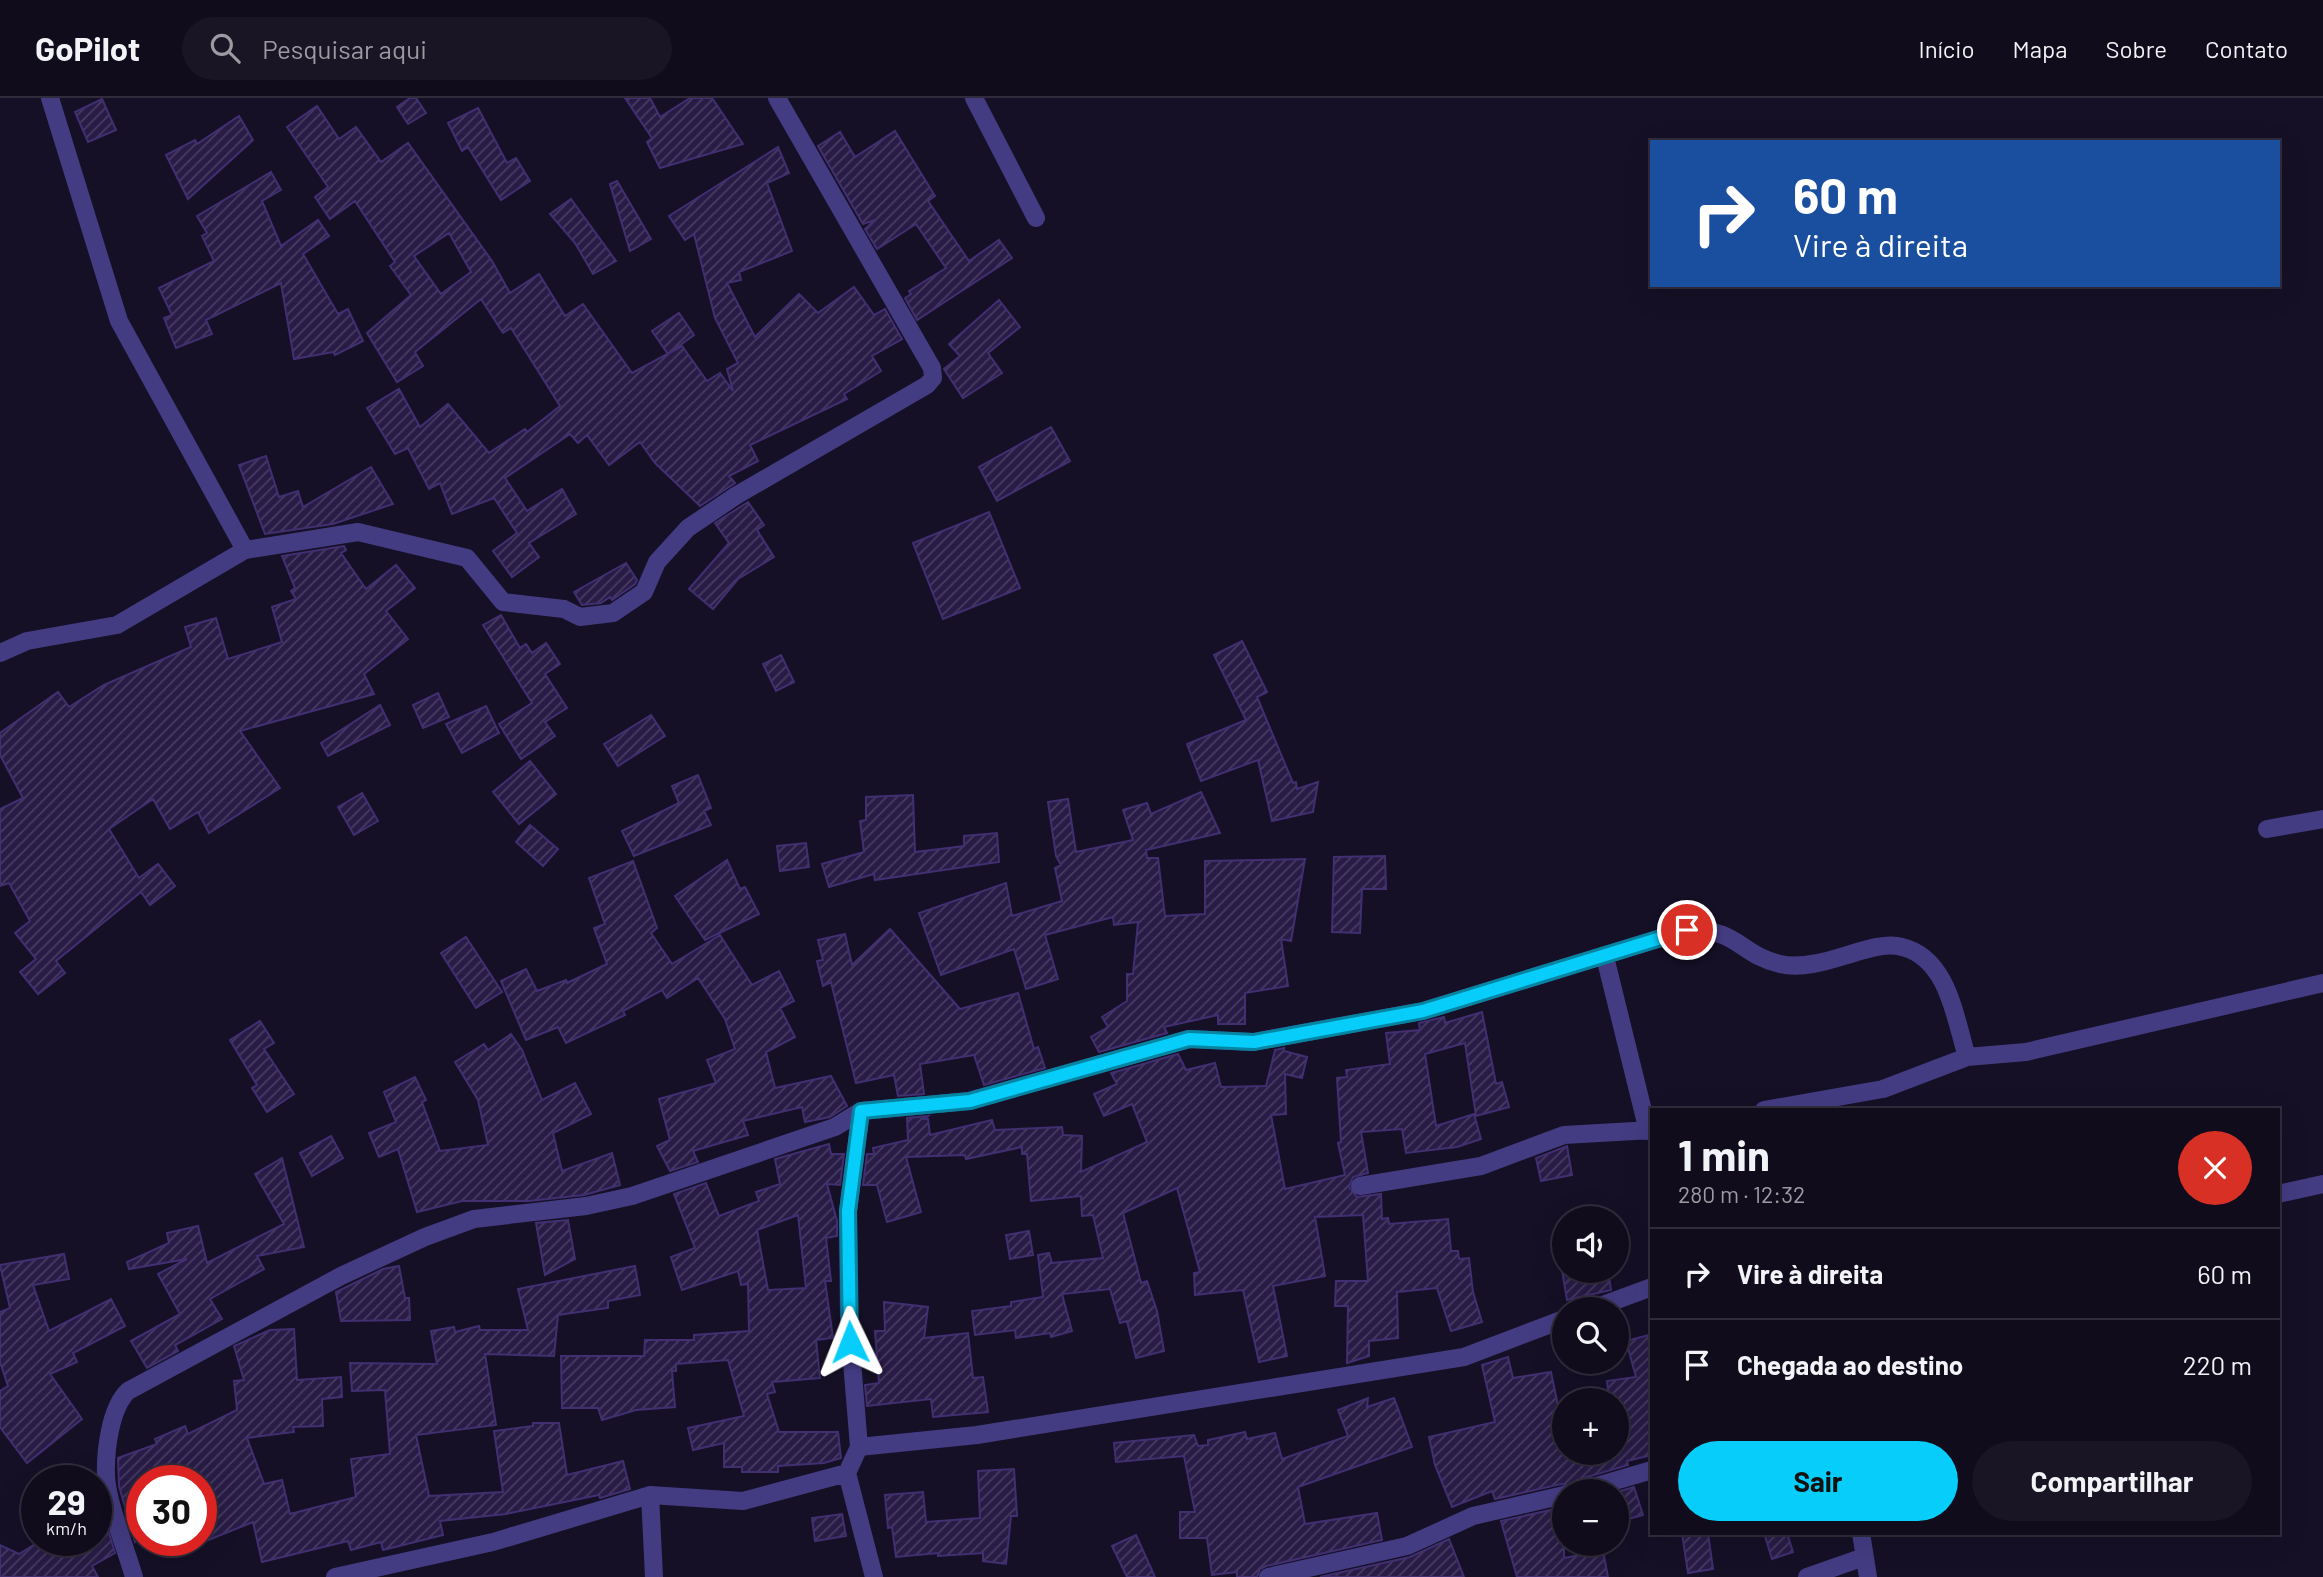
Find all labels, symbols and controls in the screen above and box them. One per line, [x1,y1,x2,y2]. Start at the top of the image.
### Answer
search box [182,17,672,80]
text: GoPilot [35,28,140,68]
icon: search [206,29,244,67]
text: Pesquisar aqui [262,33,427,64]
text: Início [1919,34,1975,63]
text: Mapa [2013,34,2067,63]
text: Sobre [2105,34,2167,63]
text: Contato [2205,34,2288,63]
text: 60 m [1793,165,1898,224]
icon: right [1678,168,1769,259]
text: Vire à direita [1793,225,1968,263]
pin [1657,900,1717,960]
icon: arrive [1668,911,1706,949]
text: 1 min [1678,1129,1770,1179]
button: close [2178,1131,2252,1205]
text: 280 m · 12:32 [1678,1180,1805,1208]
map controls [1552,1206,1629,1556]
button: sound [1552,1206,1629,1283]
icon: right [1678,1255,1716,1293]
text: Vire à direita [1737,1258,1883,1289]
text: 60 m [2197,1258,2252,1289]
button: search [1552,1297,1629,1374]
position arrow [813,1305,887,1379]
icon: arrive [1678,1346,1716,1384]
text: Chegada ao destino [1737,1349,1963,1380]
text: 220 m [2183,1349,2252,1380]
button: + [1552,1388,1629,1465]
button: Sair [1678,1441,1958,1521]
button: Compartilhar [1972,1441,2252,1521]
speed limit sign: 30 [126,1465,217,1556]
button: − [1552,1479,1629,1556]
text: 29 [47,1480,86,1522]
text: km/h [46,1517,87,1539]

